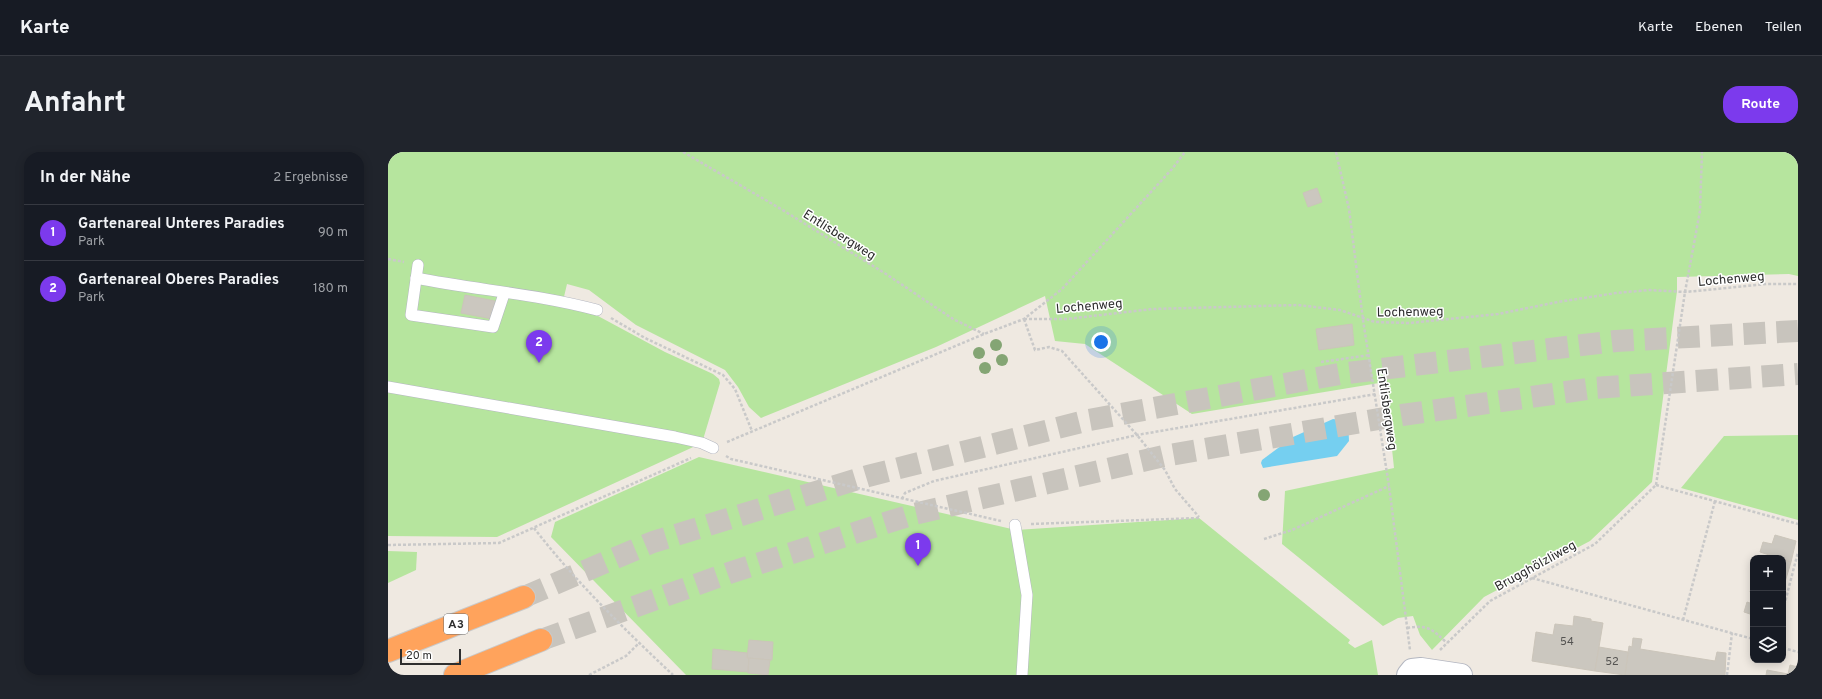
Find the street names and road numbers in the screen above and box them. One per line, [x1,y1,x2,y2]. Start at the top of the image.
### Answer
street label: Entlisbergweg [800,207,878,264]
street label: Lochenweg [1697,269,1765,291]
street label: Lochenweg [1055,296,1123,318]
street label: Lochenweg [1377,304,1444,322]
street label: Entlisbergweg [1372,367,1400,451]
street label: Brugghölzliweg [1492,538,1579,596]
road number: A3 [444,614,468,634]

